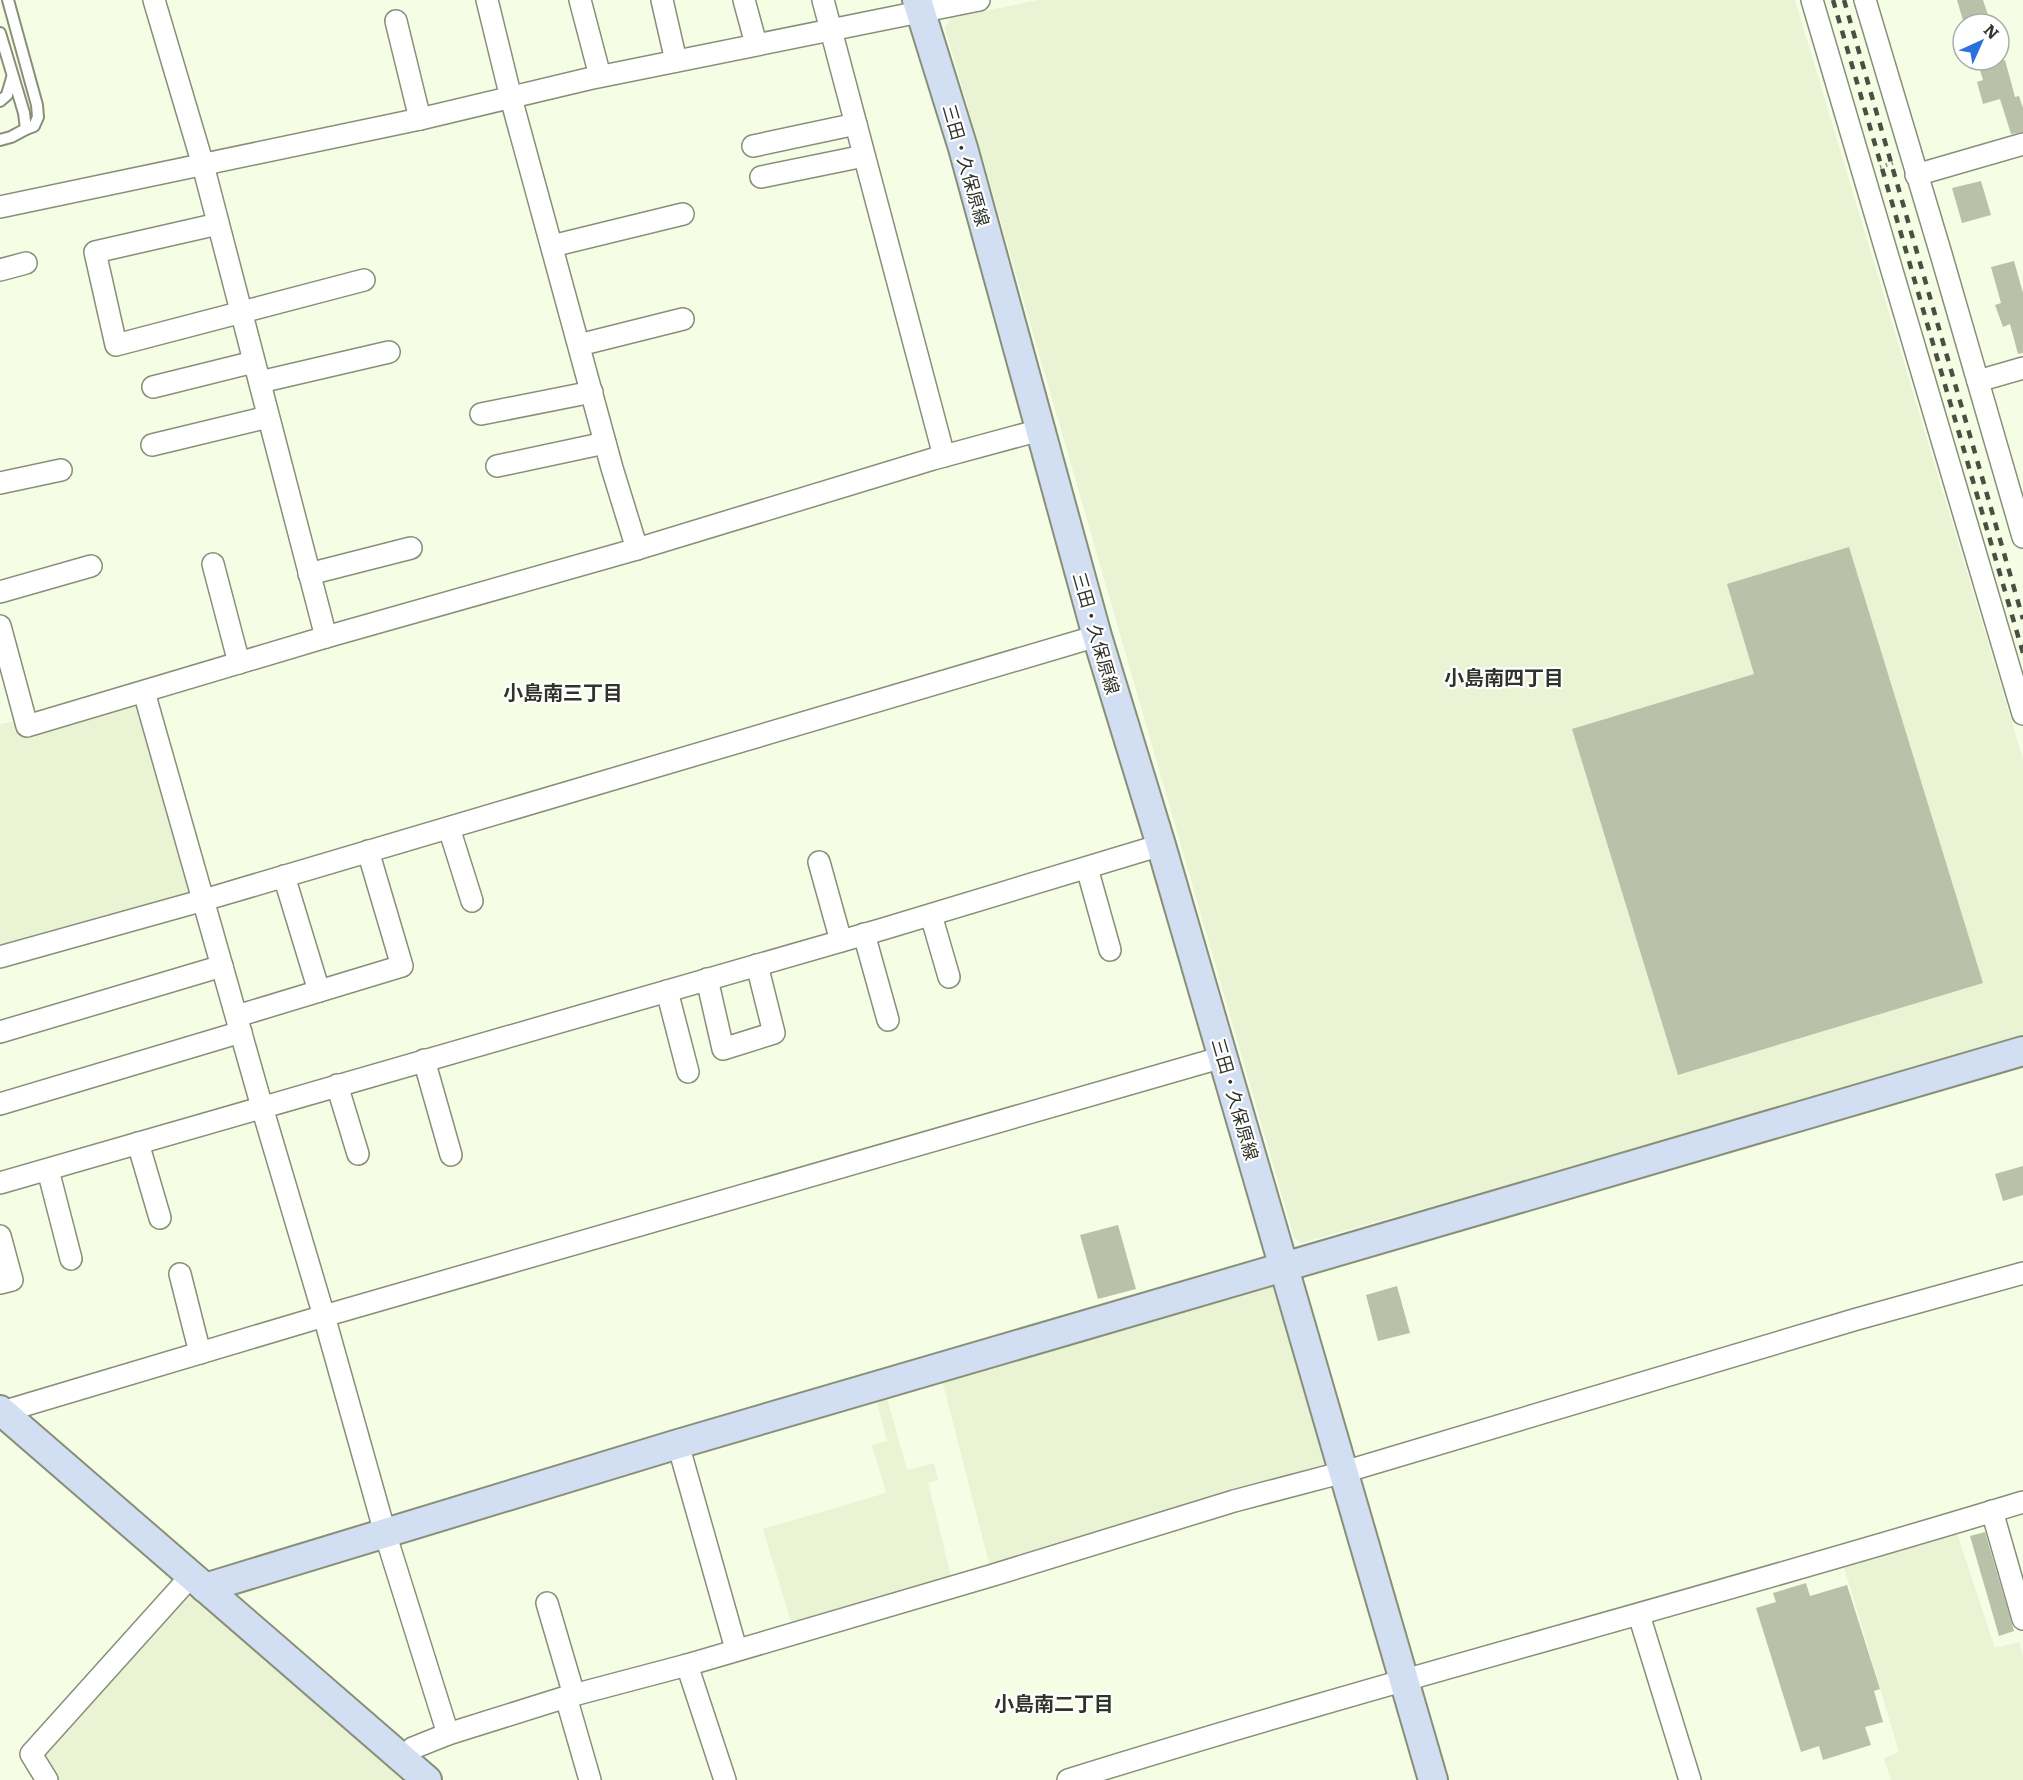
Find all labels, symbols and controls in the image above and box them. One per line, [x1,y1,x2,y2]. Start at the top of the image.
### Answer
north arrow [1951,12,2011,72]
text: N [1979,17,2006,44]
street label: 三田・久保原線 [937,101,997,229]
street label: 三田・久保原線 [1067,569,1127,697]
district label: 小島南四丁目 [1444,661,1564,691]
district label: 小島南三丁目 [503,676,623,706]
street label: 三田・久保原線 [1206,1035,1266,1163]
district label: 小島南二丁目 [994,1687,1114,1717]

